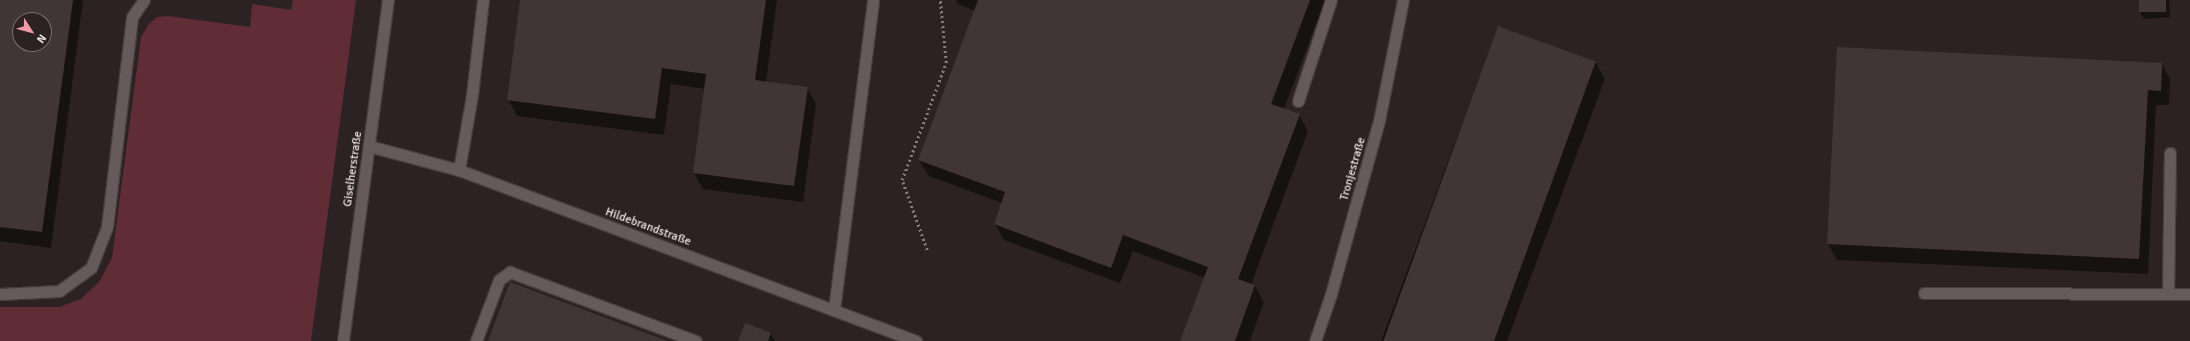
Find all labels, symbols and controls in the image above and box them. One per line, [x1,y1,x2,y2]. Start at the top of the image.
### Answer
north arrow [12,12,52,52]
text: N [34,32,49,46]
street label: Giselherstraße [341,130,365,208]
street label: Tronjestraße [1337,136,1369,202]
street label: Hildebrandstraße [603,205,693,249]

